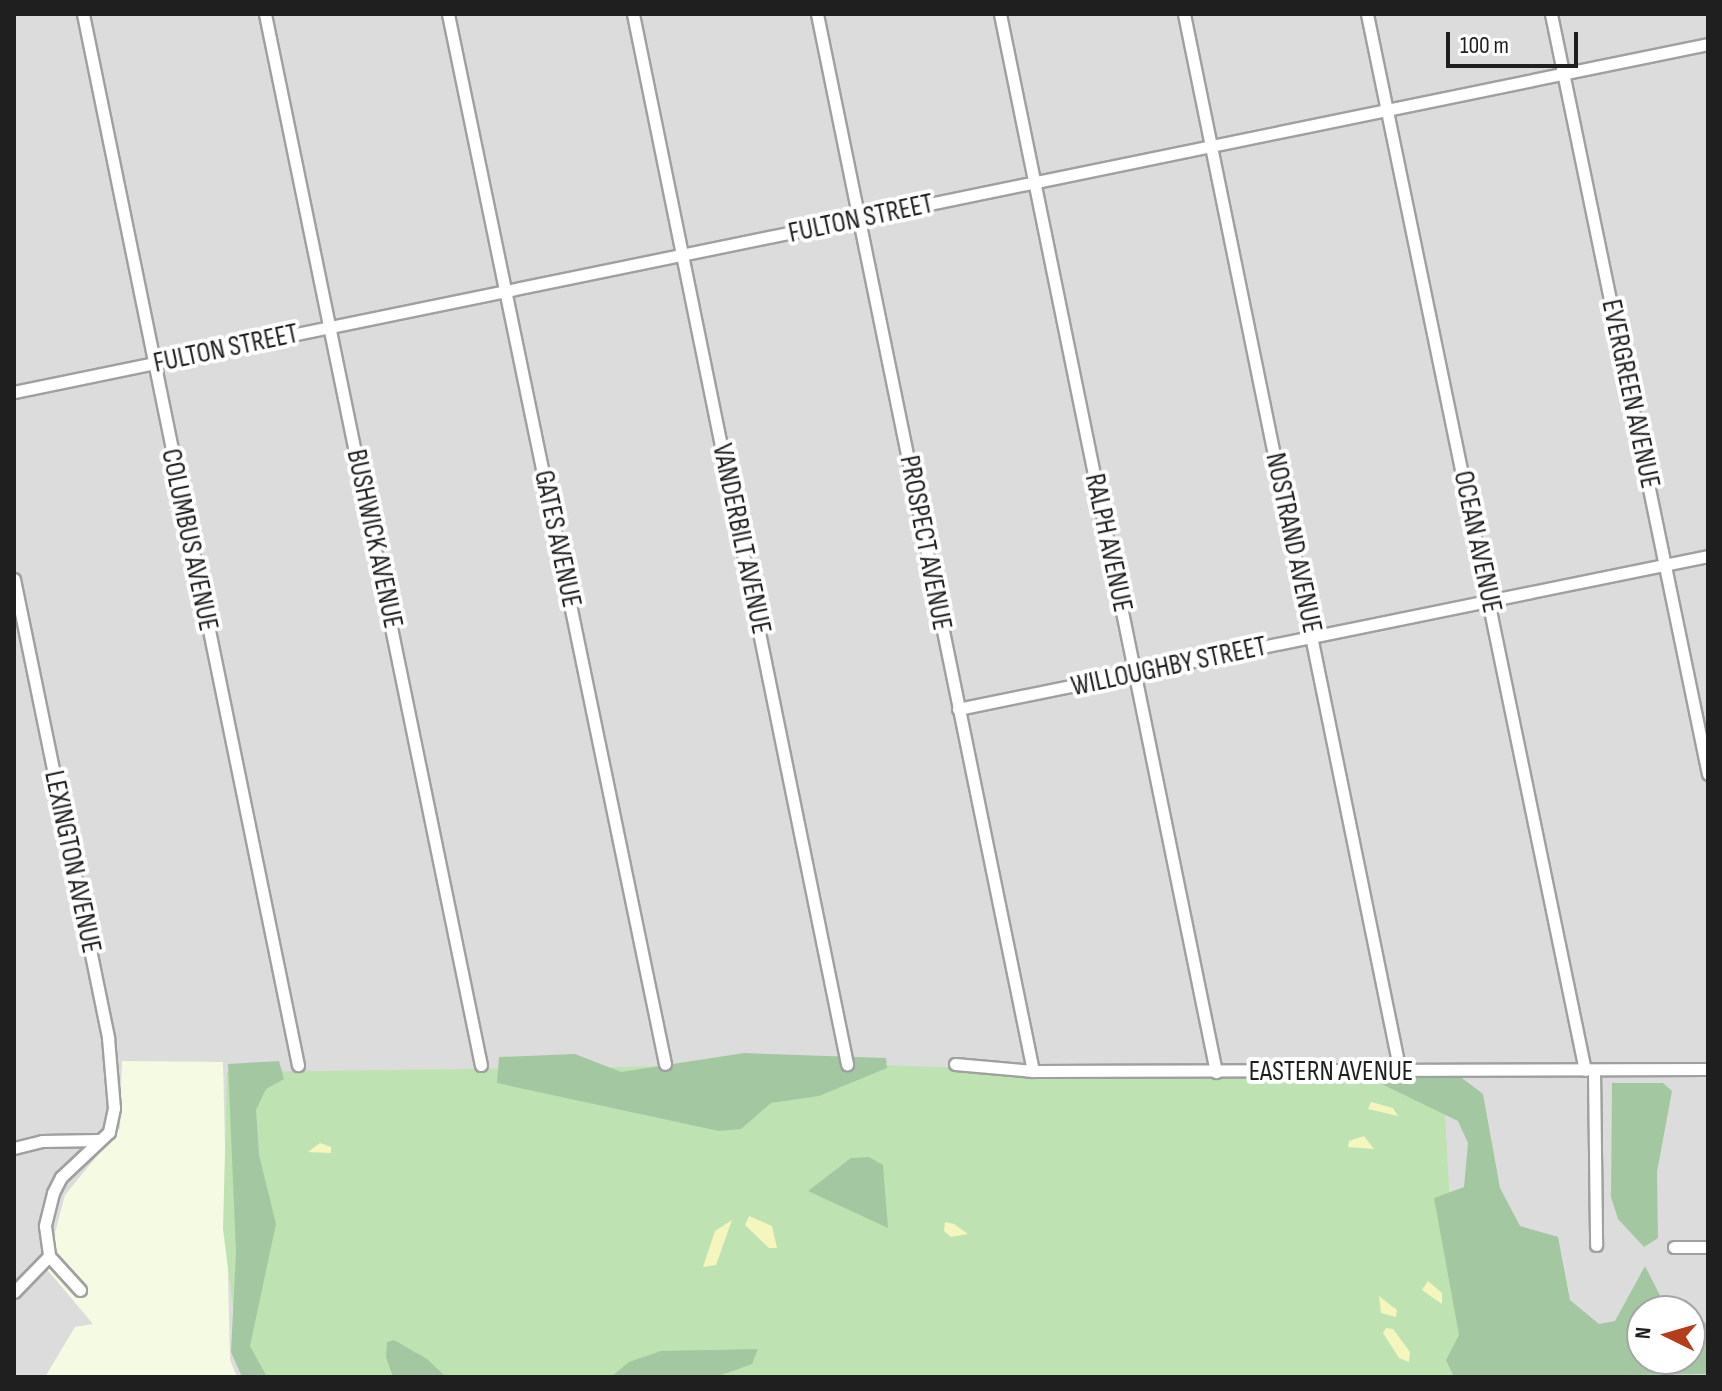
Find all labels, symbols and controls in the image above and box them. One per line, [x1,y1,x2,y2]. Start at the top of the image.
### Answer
scale bar [1450,16,1582,66]
text: 100 m [1460,31,1509,60]
street label: FULTON STREET [786,187,936,251]
street label: EVERGREEN AVENUE [1594,297,1666,491]
street label: FULTON STREET [151,317,301,381]
street label: VANDERBILT AVENUE [704,441,778,637]
street label: COLUMBUS AVENUE [153,446,225,634]
street label: BUSHWICK AVENUE [339,446,409,632]
street label: NOSTRAND AVENUE [1258,450,1328,636]
street label: PROSPECT AVENUE [892,453,958,633]
street label: GATES AVENUE [526,467,588,611]
street label: OCEAN AVENUE [1446,468,1508,616]
street label: RALPH AVENUE [1077,471,1139,615]
street label: WILLOUGHBY STREET [1068,630,1270,704]
street label: LEXINGTON AVENUE [36,768,108,956]
street label: EASTERN AVENUE [1249,1055,1413,1089]
north arrow [1626,1295,1706,1375]
text: N [1630,1326,1658,1340]

